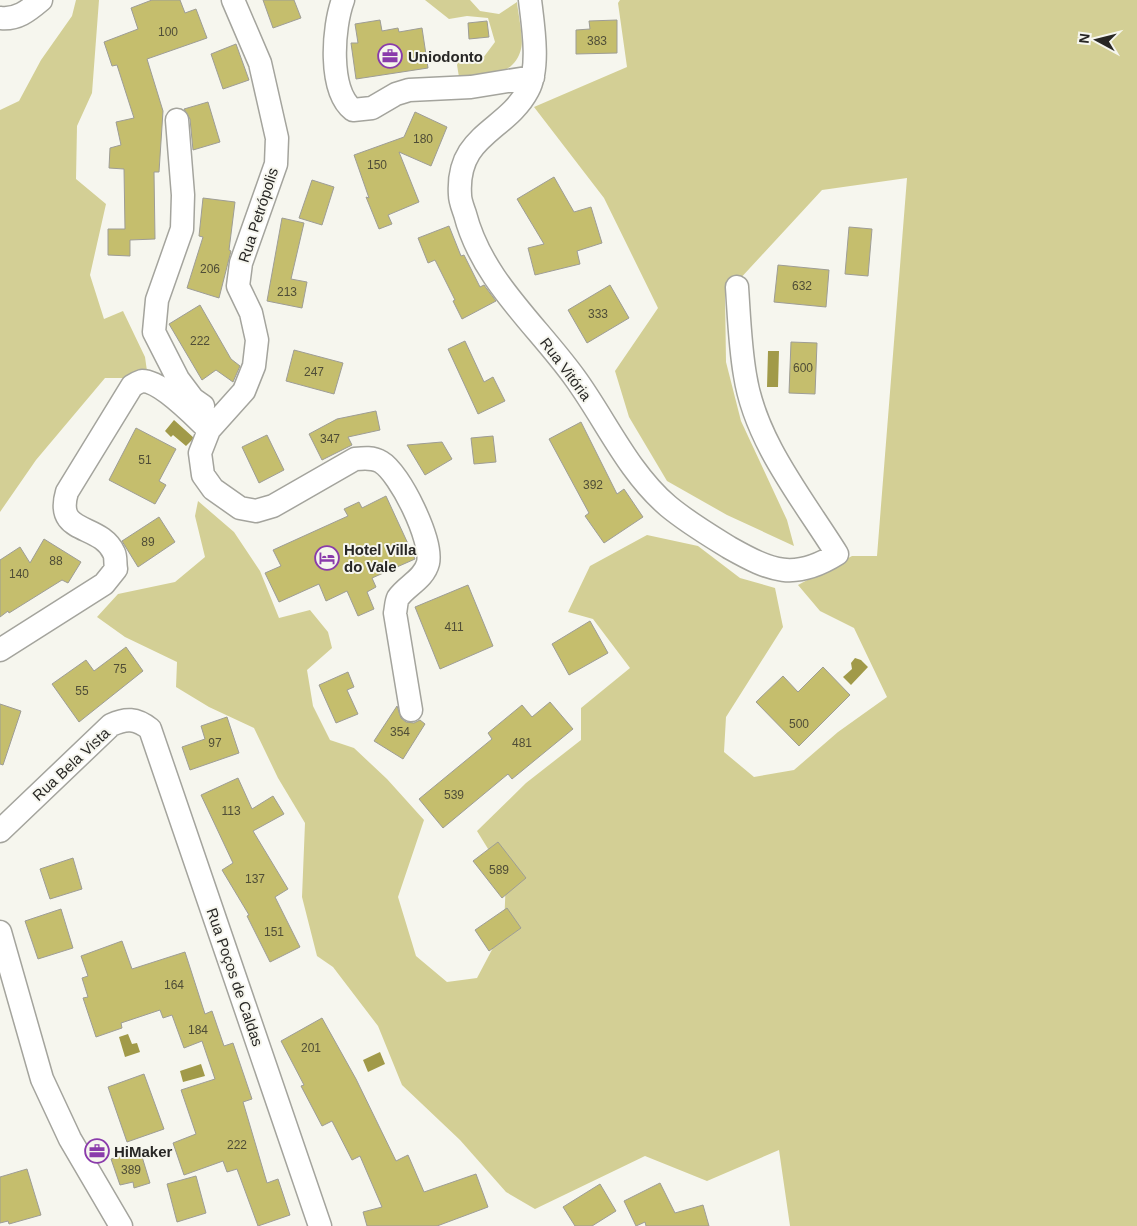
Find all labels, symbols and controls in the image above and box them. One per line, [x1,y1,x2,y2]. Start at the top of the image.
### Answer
north arrow [1072,15,1122,65]
house number: 100 [158,25,178,39]
text: N [1076,32,1093,44]
house number: 383 [587,34,607,48]
office icon: Uniodonto [377,43,403,69]
place label: Uniodonto [408,48,483,65]
house number: 180 [413,132,433,146]
house number: 150 [367,158,387,172]
street label: Rua Petrópolis [235,166,281,264]
house number: 206 [200,262,220,276]
house number: 632 [792,279,812,293]
house number: 213 [277,285,297,299]
house number: 333 [588,307,608,321]
house number: 222 [190,334,210,348]
street label: Rua Vitória [537,334,595,404]
house number: 600 [793,361,813,375]
house number: 247 [304,365,324,379]
house number: 347 [320,432,340,446]
house number: 51 [138,453,152,467]
house number: 392 [583,478,603,492]
house number: 89 [141,535,155,549]
place label: Hotel Villa do Vale [344,541,417,575]
hotel icon: Hotel Villa do Vale [314,545,340,571]
house number: 88 [49,554,63,568]
house number: 140 [9,567,29,581]
house number: 411 [444,620,464,634]
house number: 75 [113,662,127,676]
house number: 55 [75,684,89,698]
house number: 500 [789,717,809,731]
street label: Rua Bela Vista [29,724,113,804]
house number: 354 [390,725,410,739]
house number: 97 [208,736,222,750]
house number: 481 [512,736,532,750]
house number: 539 [444,788,464,802]
house number: 113 [221,804,241,818]
house number: 589 [489,863,509,877]
house number: 137 [245,872,265,886]
street label: Rua Poços de Caldas [203,906,267,1048]
house number: 151 [264,925,284,939]
house number: 164 [164,978,184,992]
house number: 184 [188,1023,208,1037]
house number: 201 [301,1041,321,1055]
office icon: HiMaker [84,1138,110,1164]
house number: 222 [227,1138,247,1152]
place label: HiMaker [114,1143,173,1160]
house number: 389 [121,1163,141,1177]

